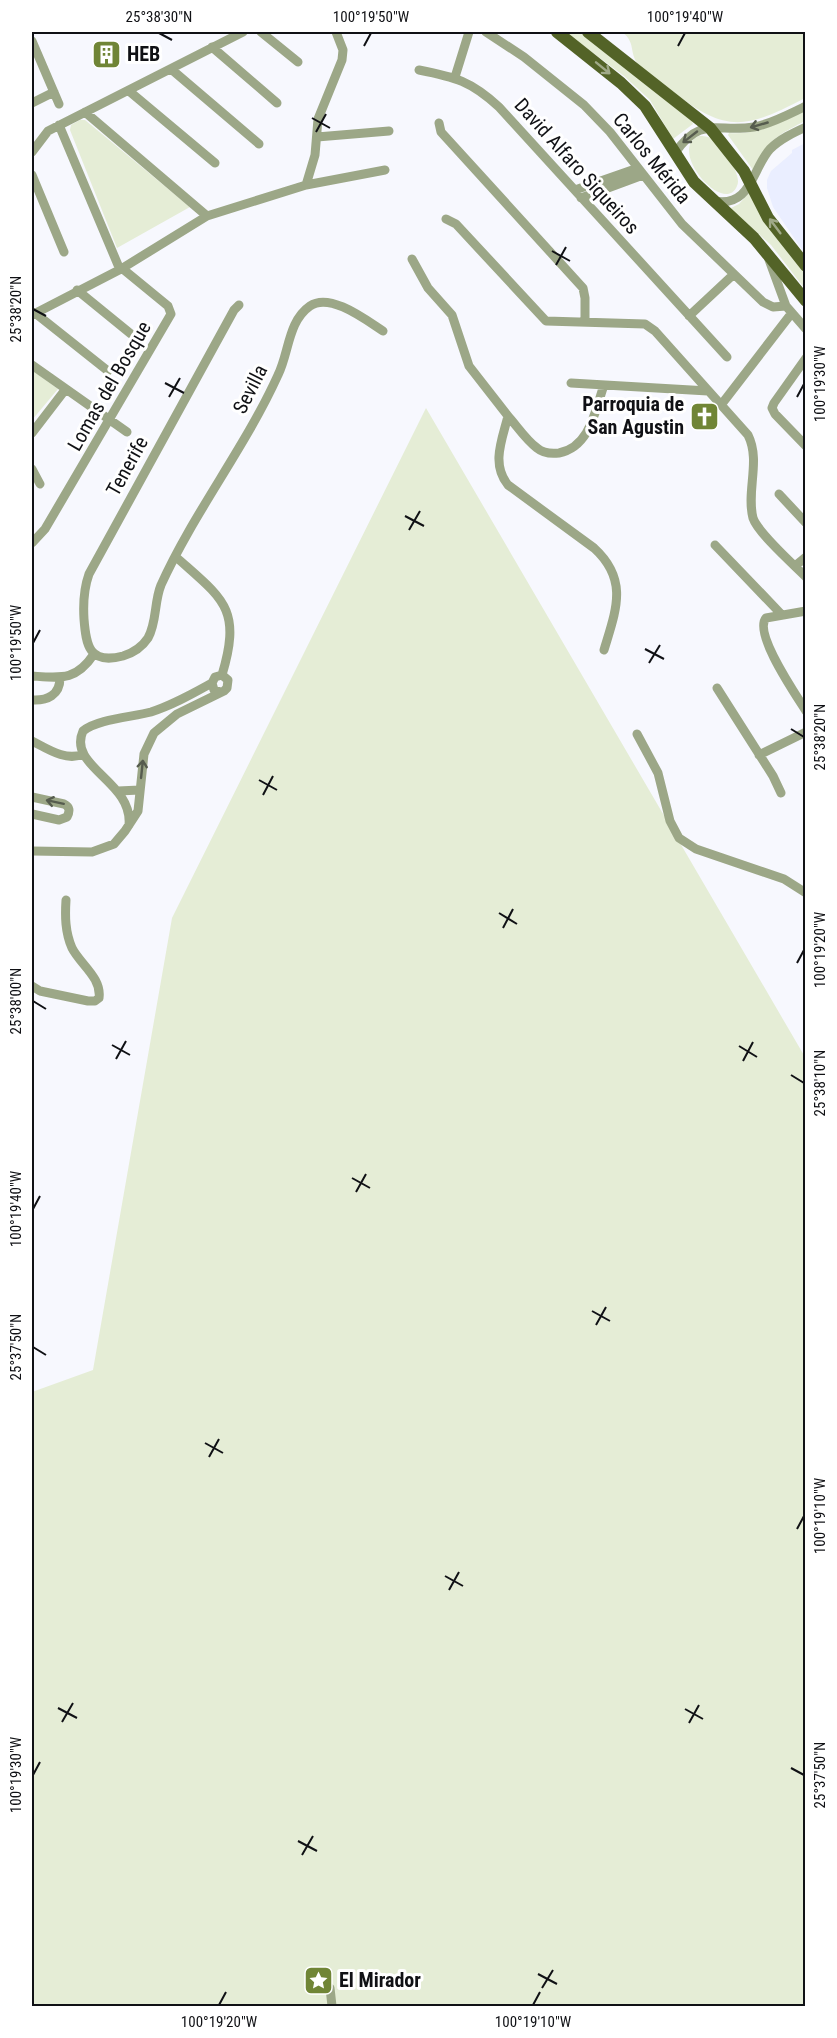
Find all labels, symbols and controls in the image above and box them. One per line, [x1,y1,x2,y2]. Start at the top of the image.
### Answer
text: 25°38'30"N [126,8,192,26]
text: 100°19'50"W [333,8,410,26]
text: 100°19'40"W [647,8,724,26]
building icon: HEB [90,38,122,70]
place label: HEB [127,42,160,66]
one-way arrow [595,62,611,75]
street label: David Alfaro Siqueiros [510,93,644,239]
street label: Carlos Mérida [608,108,696,208]
one-way arrow [750,120,769,131]
one-way arrow [682,130,698,143]
one-way arrow [769,219,781,235]
text: 25°38'20"N [7,276,25,342]
street label: Lomas del Bosque [62,317,156,455]
text: 100°19'30"W [811,345,829,422]
street label: Sevilla [228,361,272,417]
place label: Parroquia de San Agustin [582,392,684,439]
church icon: Parroquia de San Agustin [689,400,721,432]
street label: Tenerife [101,432,153,500]
text: 100°19'50"W [7,604,25,681]
text: 25°38'20"N [811,704,829,770]
one-way arrow [137,760,148,780]
one-way arrow [46,796,65,808]
text: 100°19'20"W [811,911,829,988]
text: 25°38'00"N [7,968,25,1034]
text: 25°38'10"N [811,1050,829,1116]
text: 100°19'40"W [7,1170,25,1247]
text: 25°37'50"N [7,1314,25,1380]
text: 100°19'10"W [811,1477,829,1554]
text: 100°19'30"W [7,1736,25,1813]
text: 25°37'50"N [811,1742,829,1808]
place icon: El Mirador [302,1964,334,1996]
place label: El Mirador [339,1968,421,1992]
text: 100°19'20"W [181,2013,258,2031]
text: 100°19'10"W [495,2013,572,2031]

